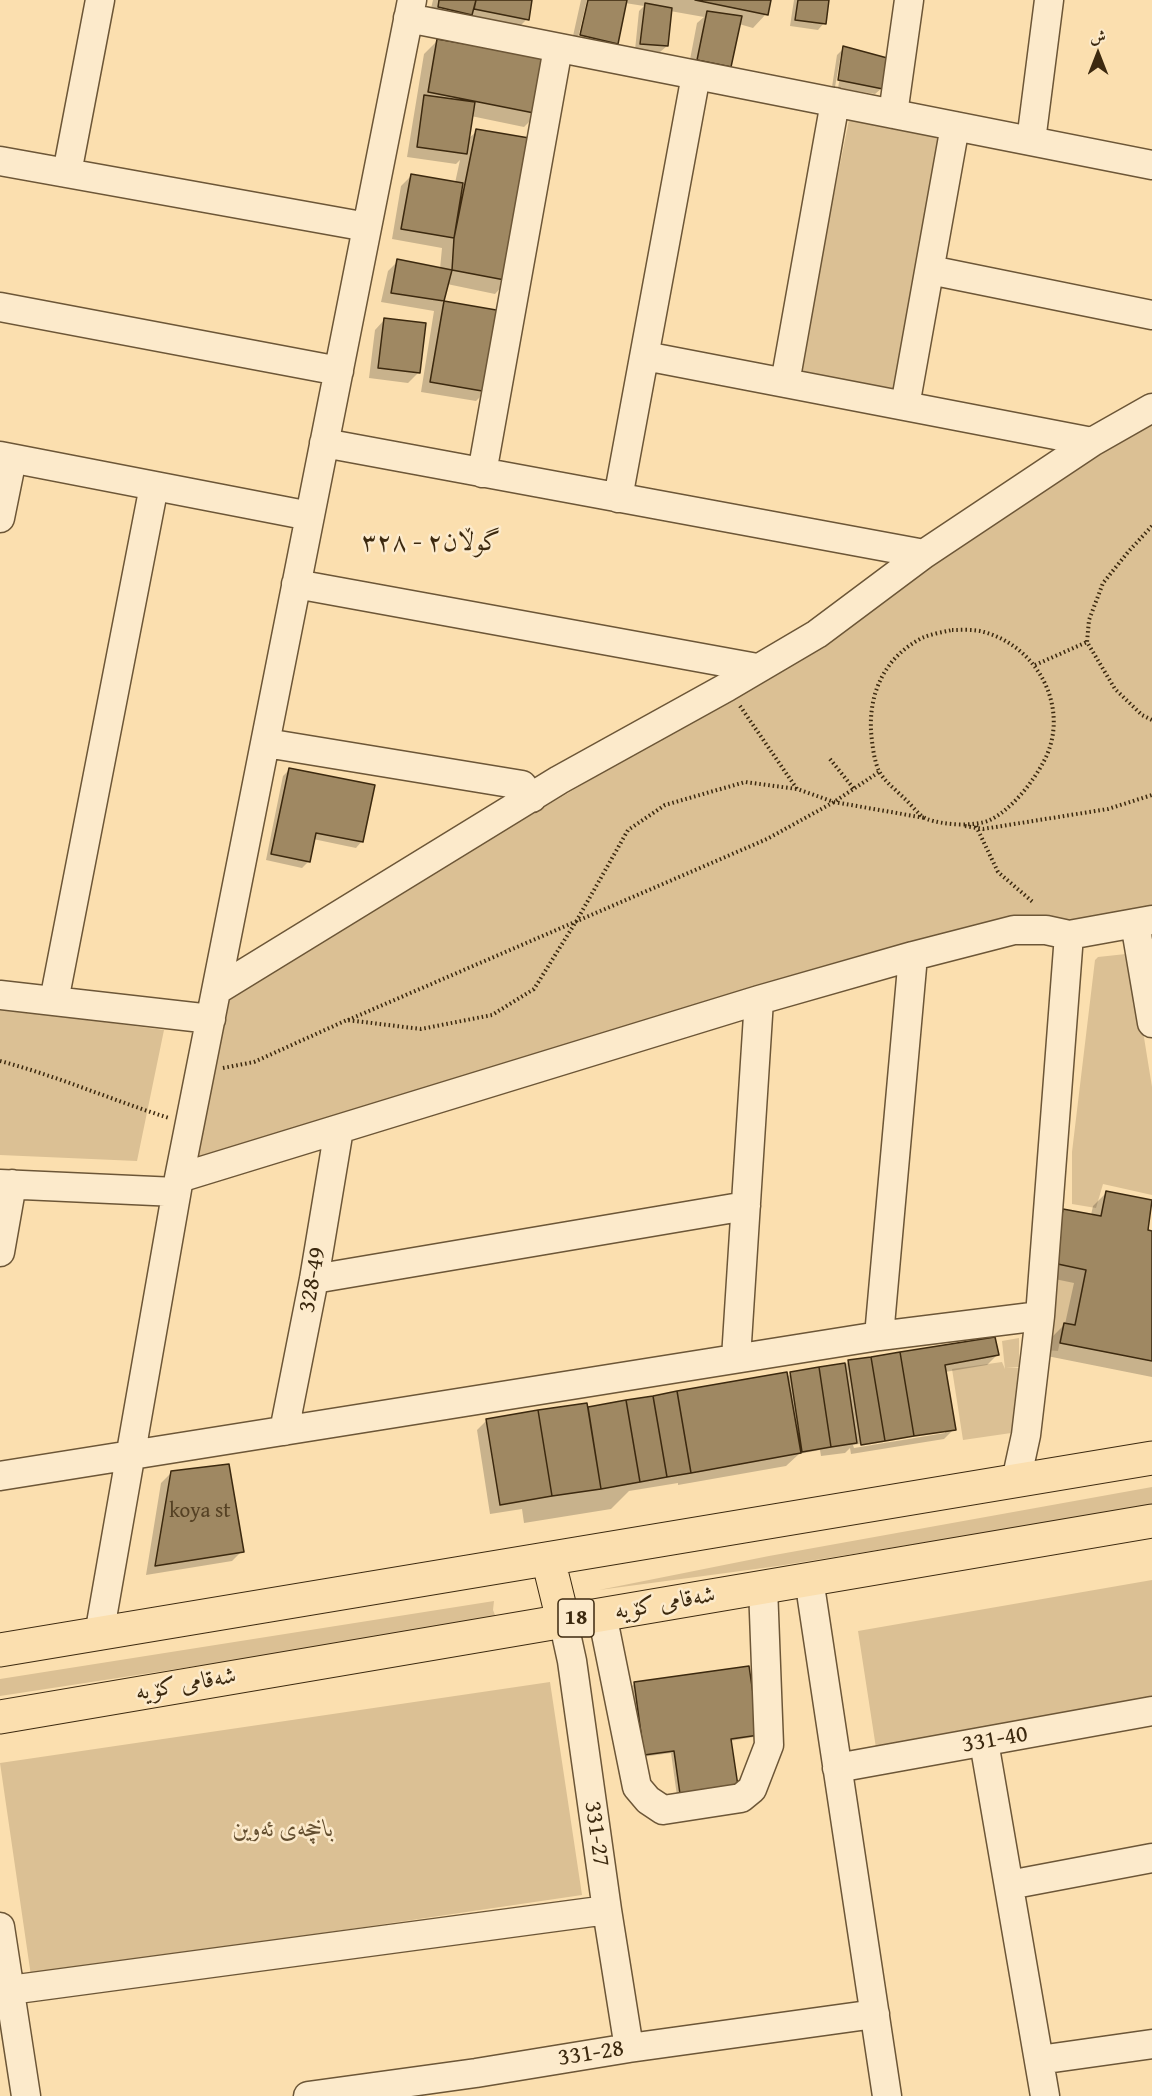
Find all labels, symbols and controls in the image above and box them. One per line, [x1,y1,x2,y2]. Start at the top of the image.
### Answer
north arrow [1068,24,1128,84]
text: ش [1090,24,1106,48]
district label: گوڵان٢ - ٣٢٨ [362,527,500,559]
street label: 328-49 [293,1245,333,1315]
house number: koya st [169,1499,231,1525]
street label: شەقامی کۆیە [612,1581,718,1627]
road number: 18 [558,1599,594,1637]
street label: شەقامی کۆیە [133,1662,239,1708]
street label: 331-40 [960,1720,1030,1760]
street label: 331-27 [577,1799,615,1869]
park label: باخچەی ئەوین [232,1816,334,1844]
street label: 331-28 [556,2035,626,2073]

